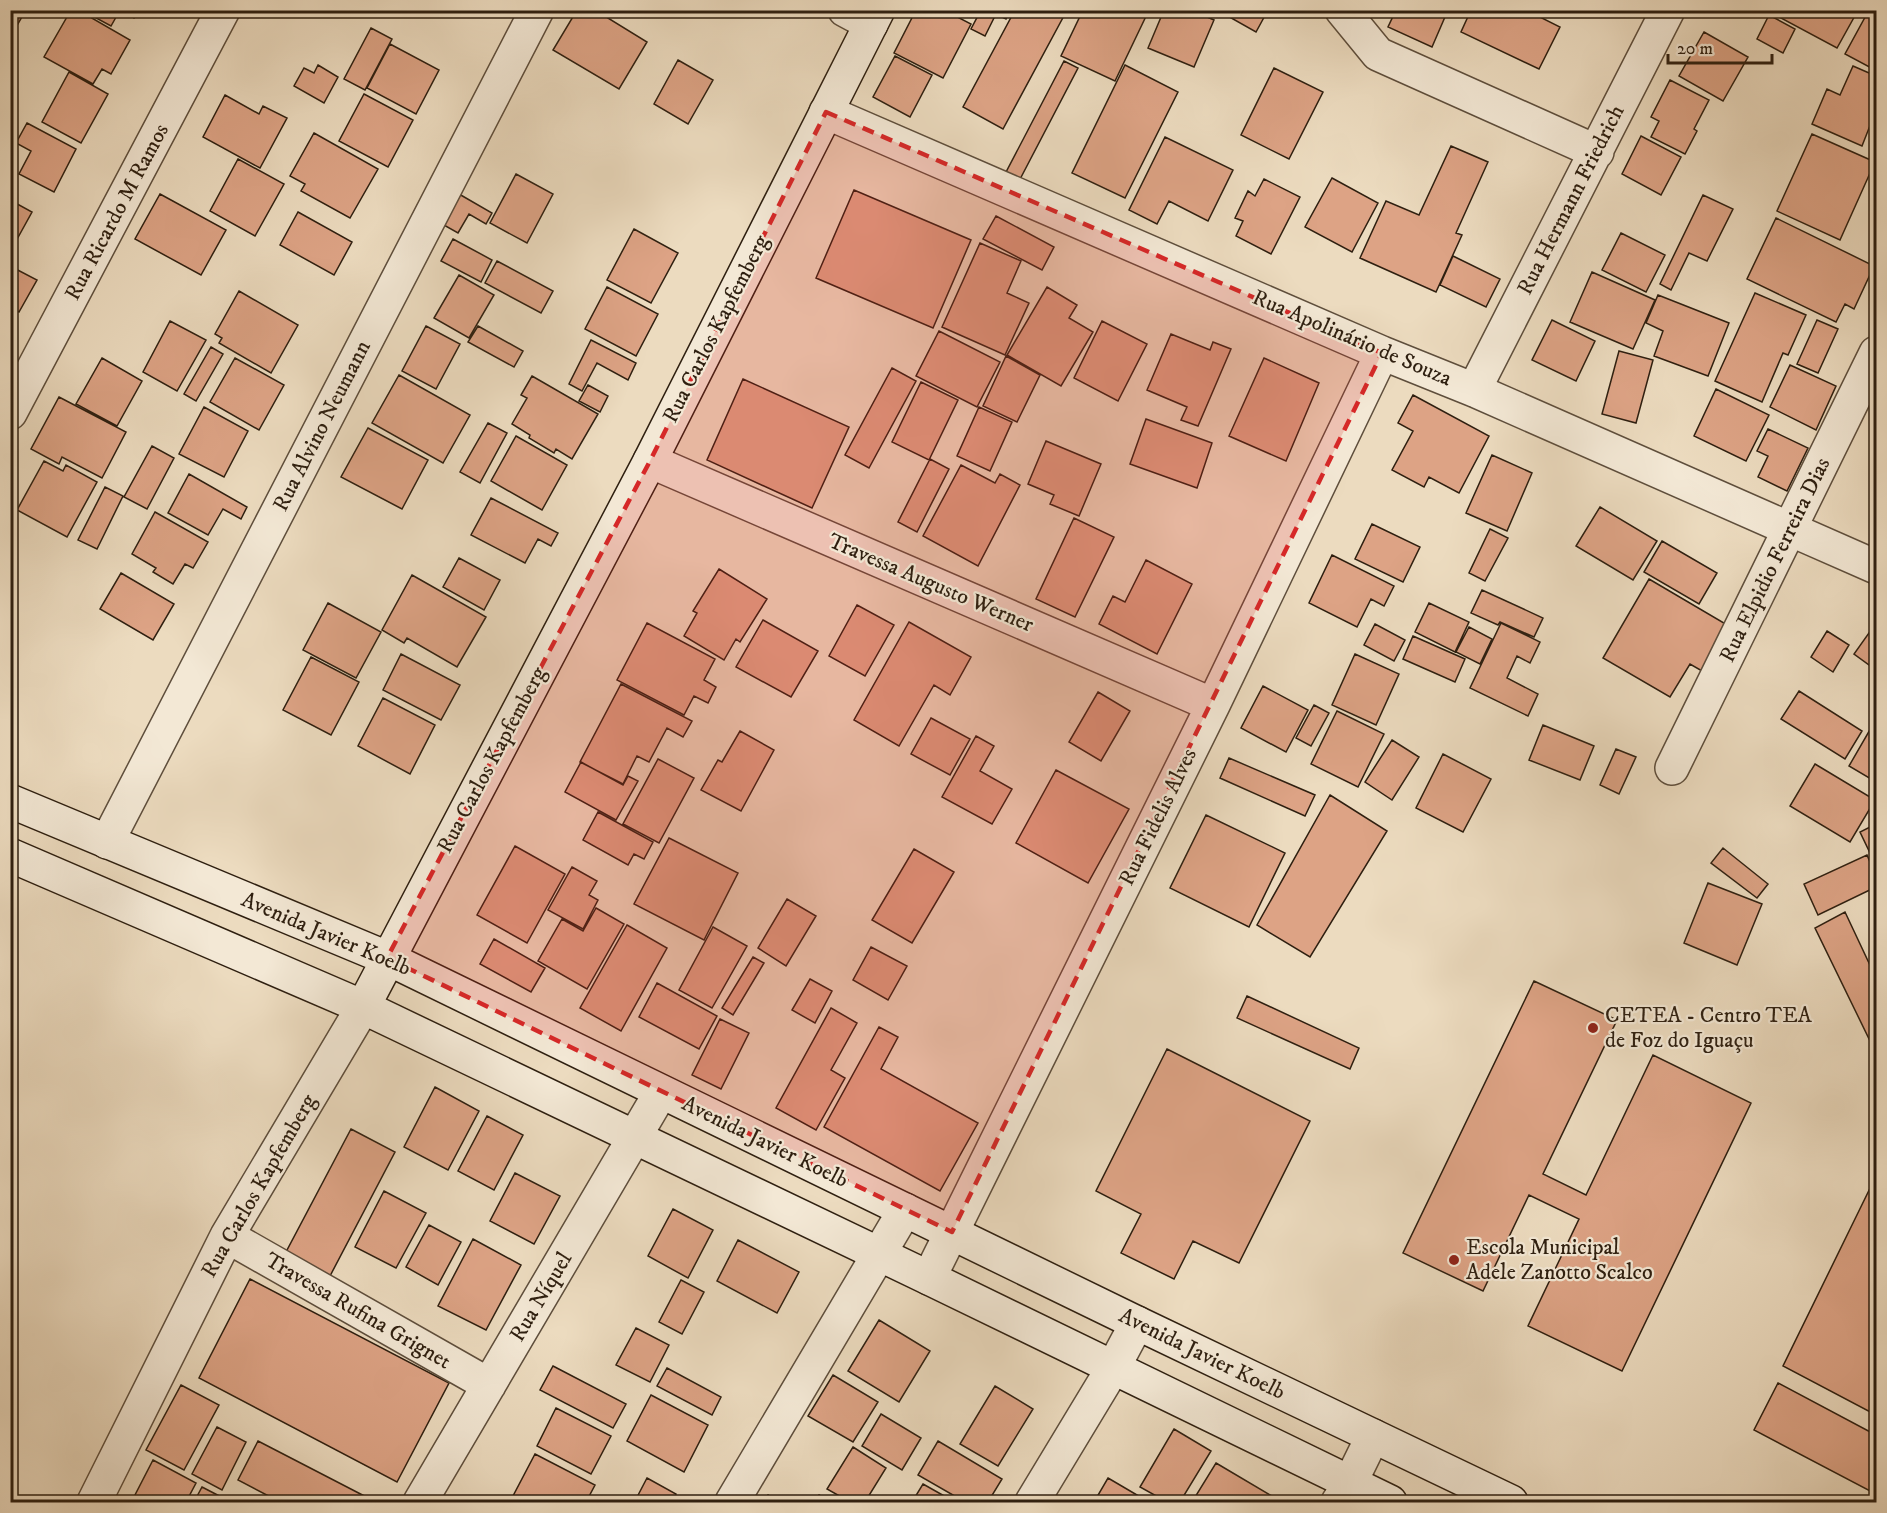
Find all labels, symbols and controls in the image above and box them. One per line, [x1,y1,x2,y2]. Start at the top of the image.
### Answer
scale bar [1668,27,1772,65]
text: 20 m [1677,38,1713,60]
street label: Rua Hermann Friedrich [1511,100,1631,299]
street label: Rua Ricardo M Ramos [59,119,175,305]
street label: Rua Carlos Kapfemberg [657,230,775,427]
street label: Rua Apolinário de Souza [1248,284,1456,392]
street label: Rua Alvino Neumann [267,336,377,516]
street label: Rua Elpidio Ferreira Dias [1714,453,1836,667]
street label: Travessa Augusto Werner [824,528,1038,639]
street label: Rua Carlos Kapfemberg [431,662,553,858]
street label: Rua Fidelis Alves [1113,744,1203,890]
street label: Avenida Javier Koelb [237,886,415,982]
place label: CETEA - Centro TEA de Foz do Iguaçu [1605,1002,1813,1054]
marker: CETEA - Centro TEA de Foz do Iguaçu [1586,1021,1600,1035]
street label: Rua Carlos Kapfemberg [196,1089,323,1282]
street label: Avenida Javier Koelb [678,1090,852,1194]
place label: Escola Municipal Adele Zanotto Scalco [1466,1234,1653,1286]
street label: Travessa Rufina Grignet [260,1247,456,1375]
street label: Rua Níquel [504,1247,578,1347]
marker: Escola Municipal Adele Zanotto Scalco [1447,1253,1461,1267]
street label: Avenida Javier Koelb [1115,1302,1289,1406]

